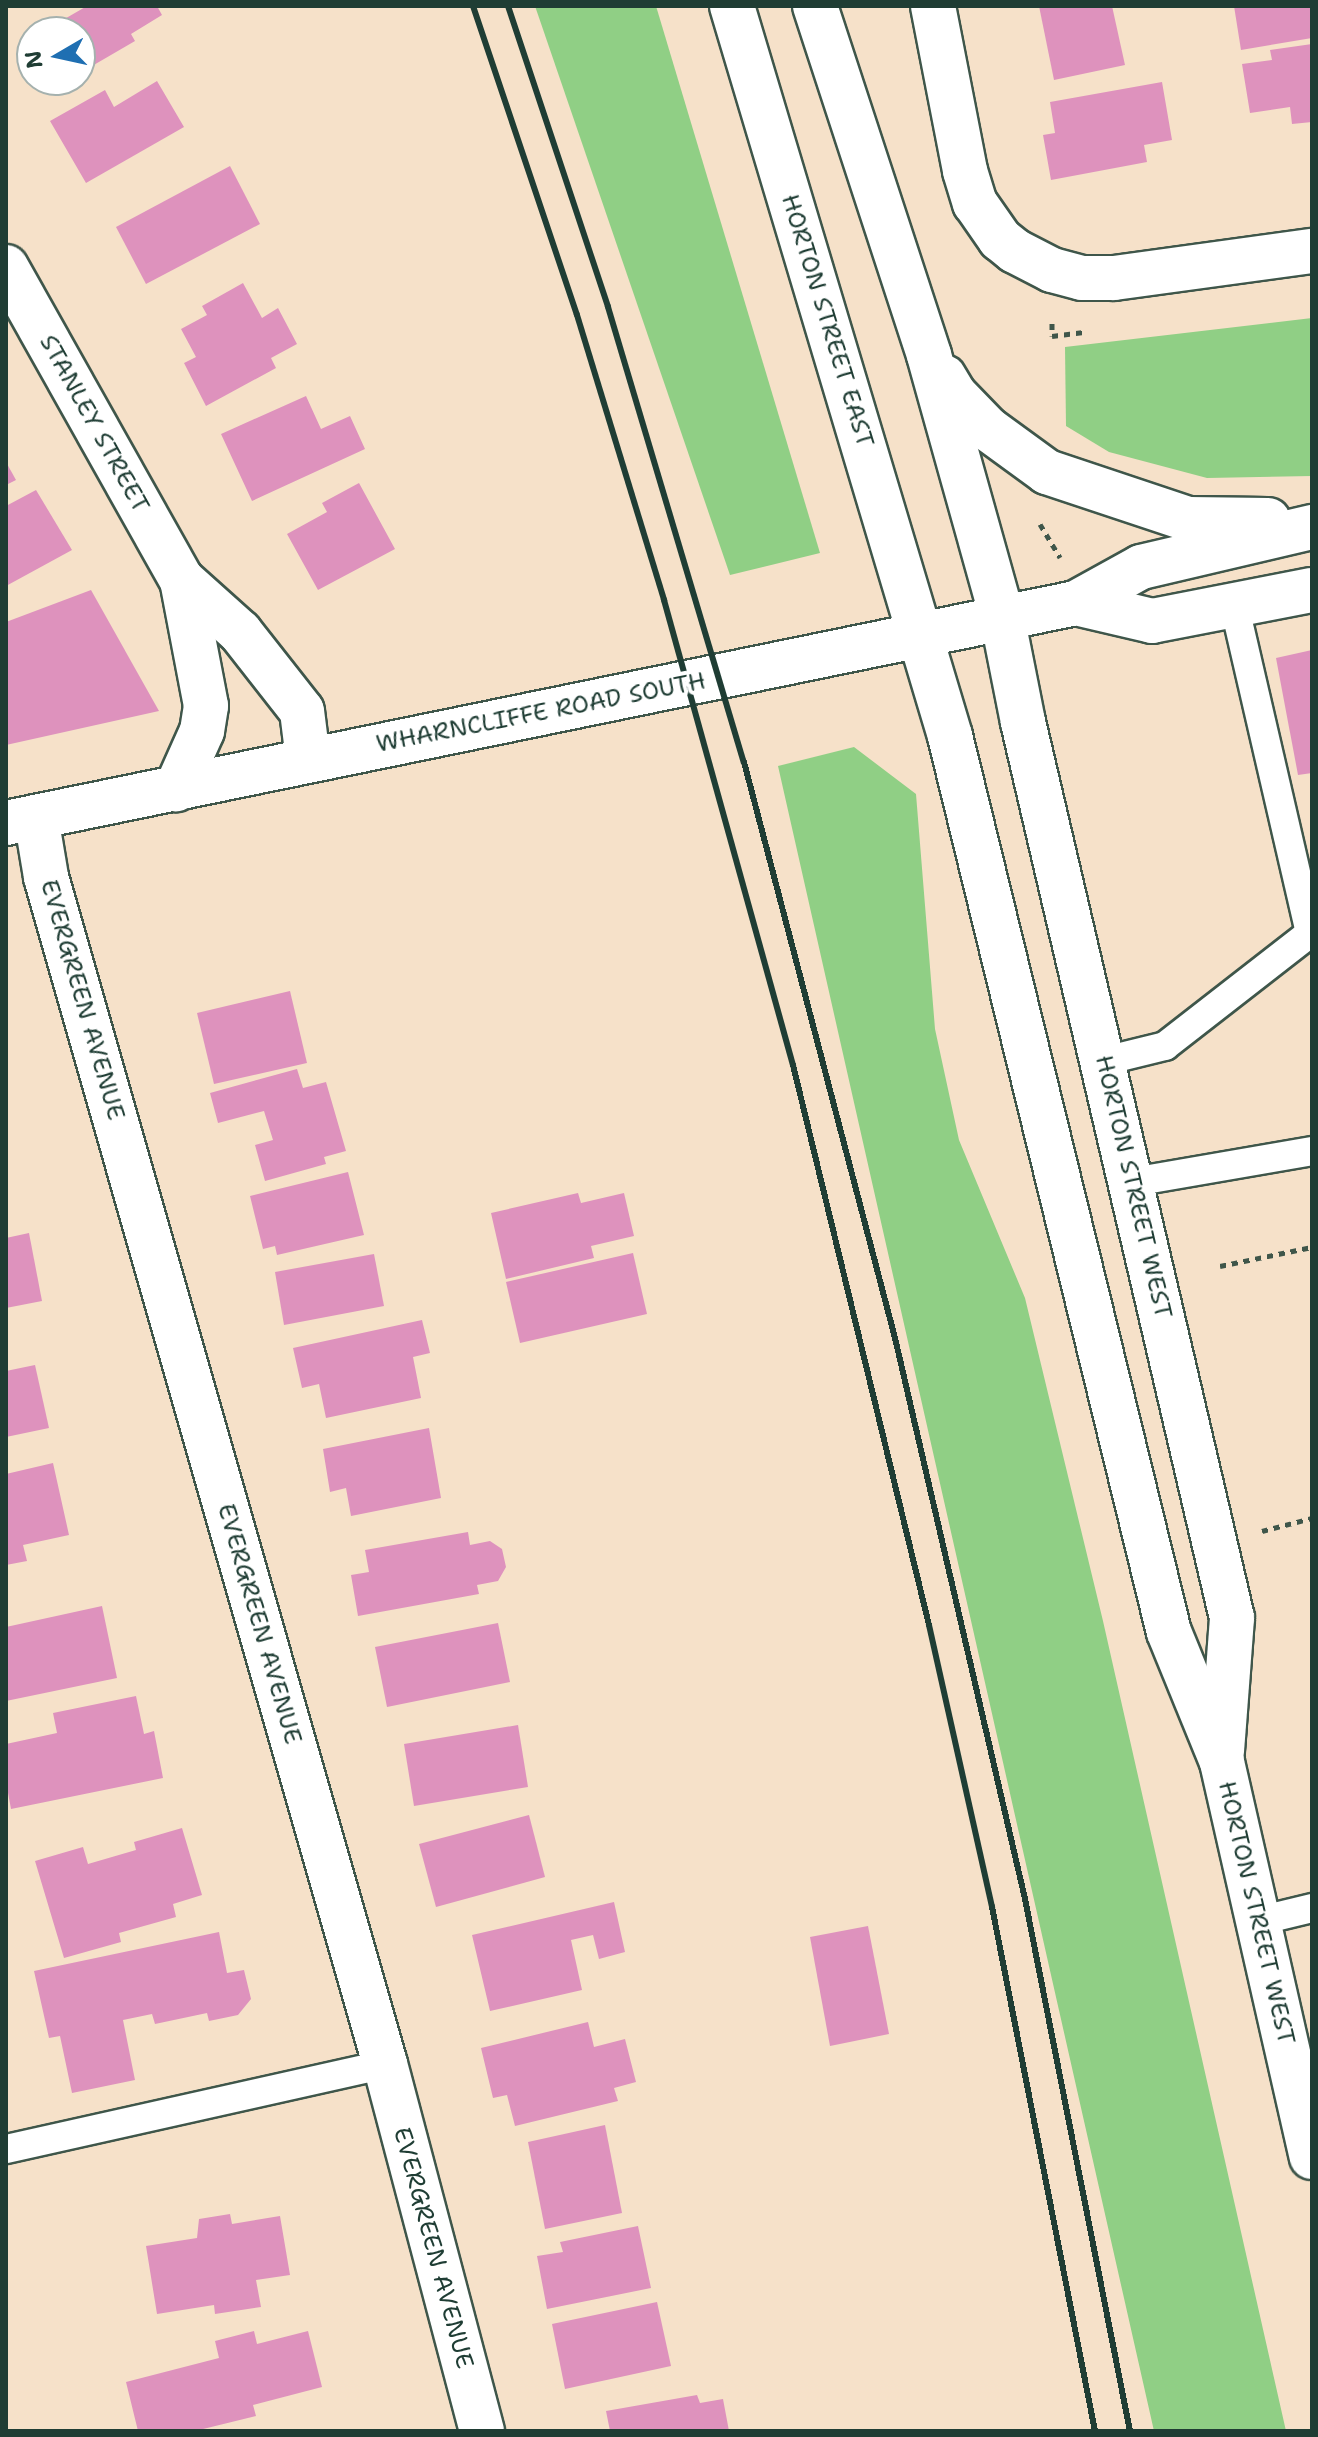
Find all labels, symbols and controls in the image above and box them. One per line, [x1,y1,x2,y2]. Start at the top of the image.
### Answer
north arrow [16,16,96,96]
text: N [18,49,49,70]
street label: HORTON STREET EAST [775,191,879,451]
street label: STANLEY STREET [33,330,155,518]
street label: WHARNCLIFFE ROAD SOUTH [374,667,708,759]
street label: EVERGREEN AVENUE [34,877,130,1123]
street label: HORTON STREET WEST [1089,1053,1177,1321]
street label: EVERGREEN AVENUE [211,1501,307,1747]
street label: HORTON STREET WEST [1212,1779,1300,2047]
street label: EVERGREEN AVENUE [387,2124,479,2372]

